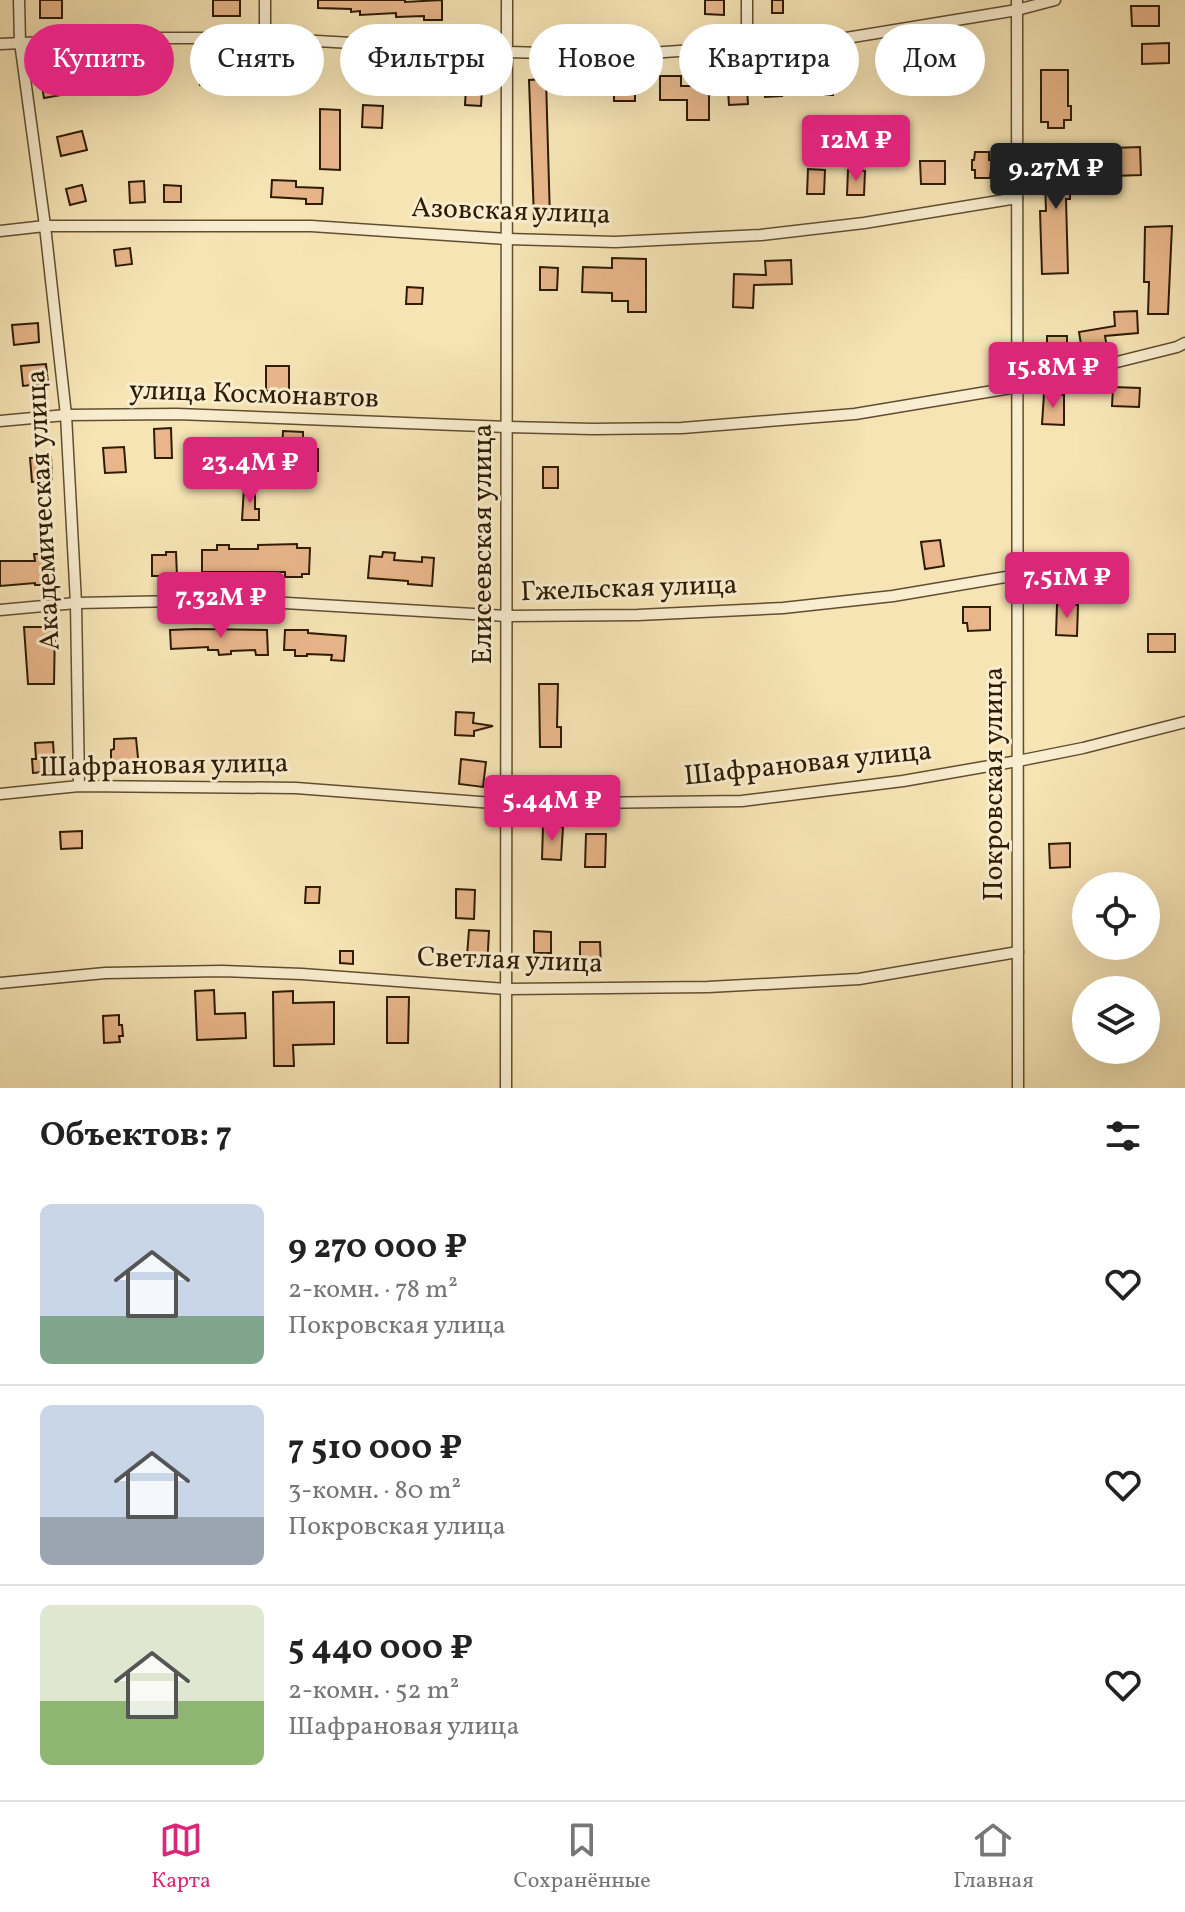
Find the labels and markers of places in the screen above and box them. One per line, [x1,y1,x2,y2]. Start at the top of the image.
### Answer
pin: 12M ₽ [800,115,912,183]
pin: 9.27M ₽ [982,143,1130,211]
pin: 15.8M ₽ [979,342,1127,410]
pin: 23.4M ₽ [176,437,324,505]
pin: 7.51M ₽ [993,552,1141,620]
pin: 7.32M ₽ [147,572,295,640]
pin: 5.44M ₽ [478,775,626,843]

